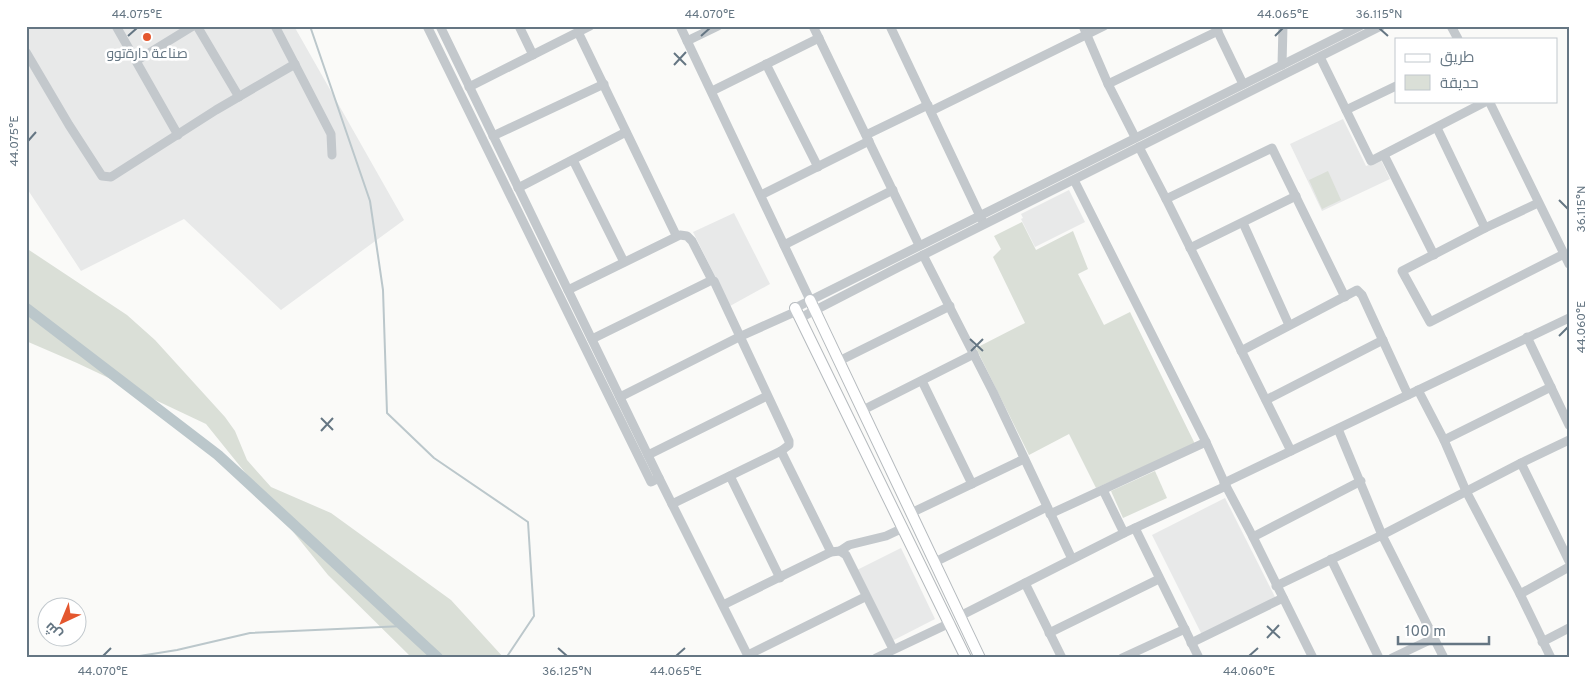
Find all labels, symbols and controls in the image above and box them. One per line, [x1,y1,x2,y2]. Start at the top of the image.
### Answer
text: 44.075°E [112,7,162,23]
text: 44.070°E [685,7,735,23]
text: 44.065°E [1257,7,1309,23]
text: 36.115°N [1356,7,1402,23]
marker: صناعة دارةتوو [141,31,153,43]
legend [1395,38,1558,102]
place label: صناعة دارةتوو [106,46,188,63]
text: طريق [1440,49,1474,68]
text: حديقة [1440,75,1479,94]
text: 44.075°E [7,116,23,166]
text: 36.115°N [1574,186,1590,232]
text: 44.060°E [1574,301,1590,353]
north arrow [38,596,88,646]
scale bar [1398,614,1489,646]
text: ش [41,618,66,643]
text: 100 m [1405,623,1446,642]
text: 44.070°E [78,664,128,680]
text: 36.125°N [542,664,592,680]
text: 44.065°E [650,664,702,680]
text: 44.060°E [1223,664,1275,680]

